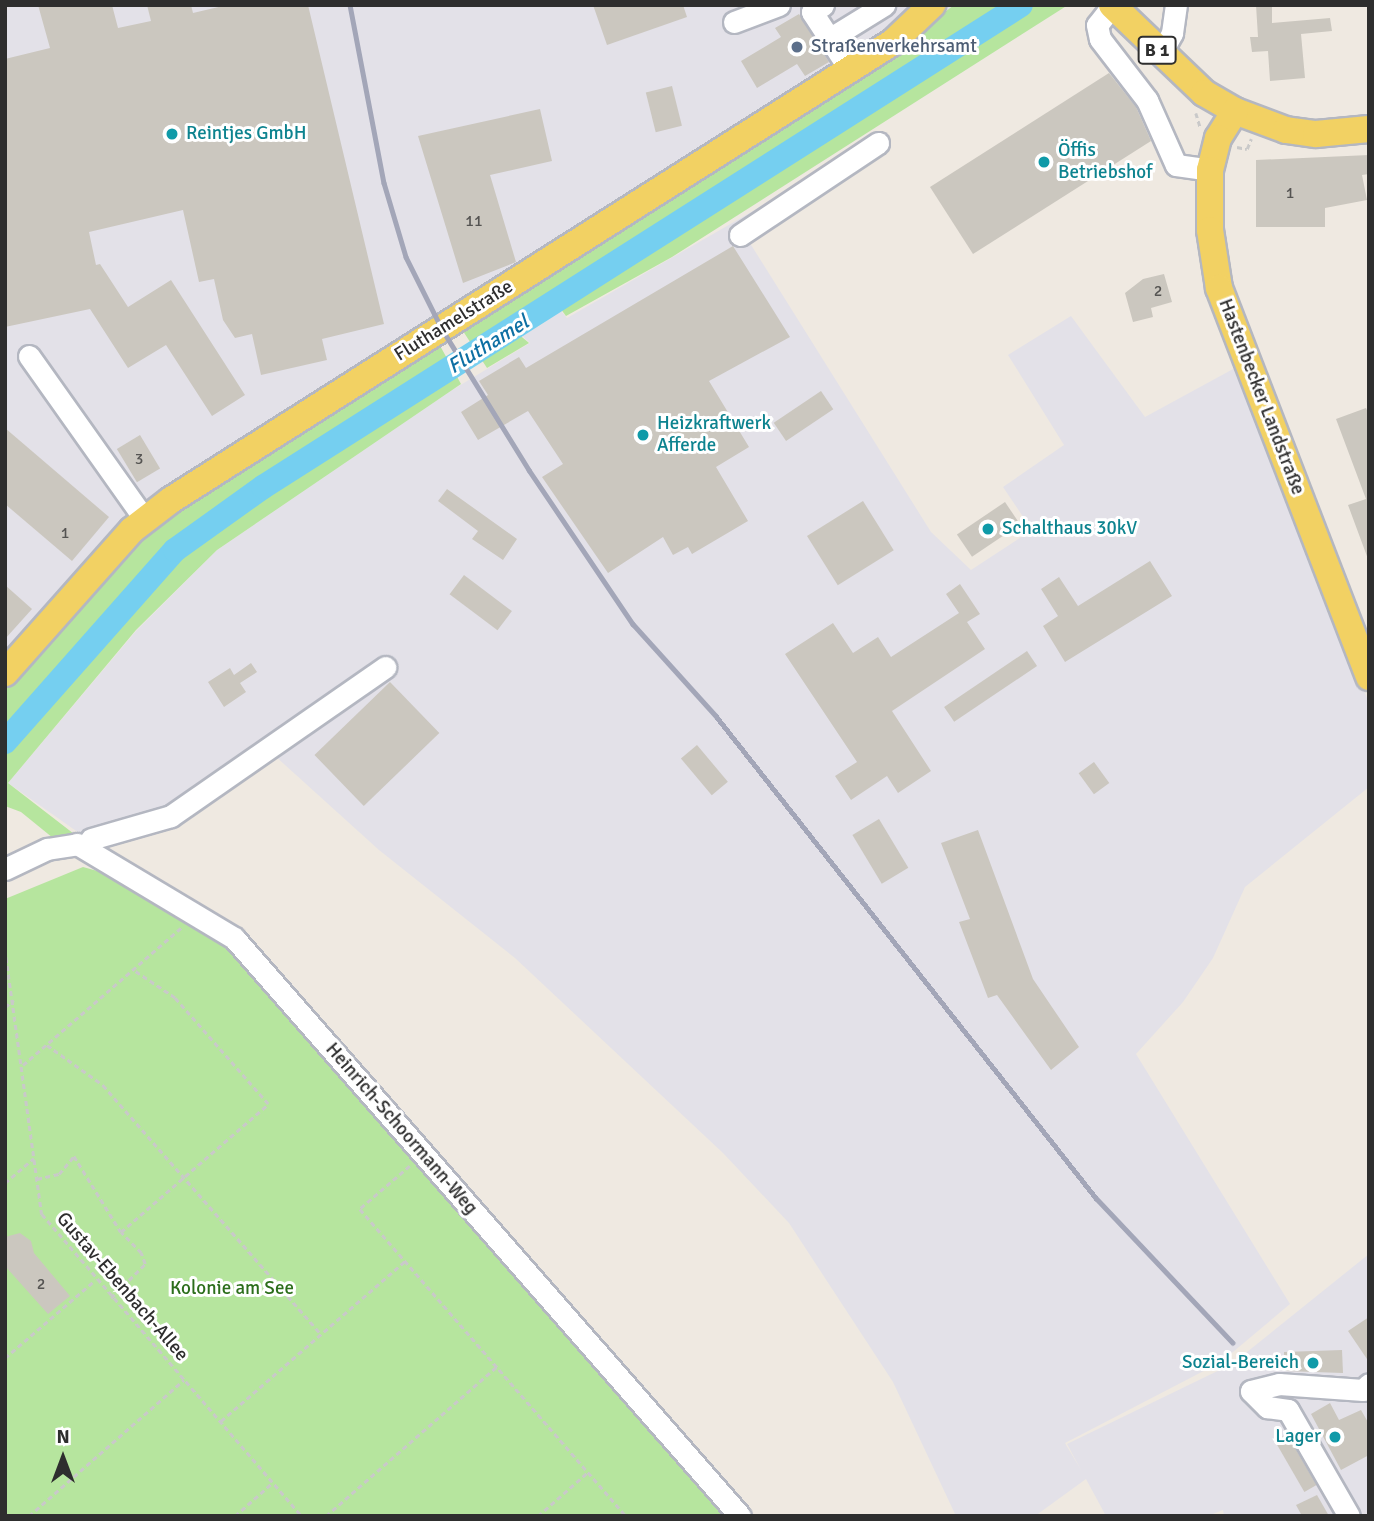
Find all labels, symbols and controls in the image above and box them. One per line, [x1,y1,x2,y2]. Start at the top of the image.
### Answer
place label: Straßenverkehrsamt [811,36,977,58]
road number: B 1 [1136,36,1178,64]
marker: Straßenverkehrsamt [789,39,805,55]
place label: Reintjes GmbH [186,123,306,145]
marker: Reintjes GmbH [164,126,180,142]
place label: Öffis Betriebshof [1058,140,1152,184]
marker: Öffis Betriebshof [1036,154,1052,170]
house number: 1 [1286,183,1294,203]
house number: 11 [465,211,483,231]
street label: Fluthamelstraße [391,275,517,367]
house number: 2 [1154,281,1162,301]
street label: Hastenbecker Landstraße [1213,296,1309,498]
water label: Fluthamel [443,309,533,379]
place label: Heizkraftwerk Afferde [657,413,771,457]
marker: Heizkraftwerk Afferde [635,427,651,443]
house number: 3 [135,449,143,469]
place label: Schalthaus 30kV [1002,518,1137,540]
marker: Schalthaus 30kV [980,521,996,537]
house number: 1 [61,523,69,543]
street label: Heinrich-Schoormann-Weg [320,1039,482,1219]
street label: Gustav-Ebenbach-Allee [51,1208,193,1366]
house number: 2 [37,1274,45,1294]
park label: Kolonie am See [170,1278,294,1300]
place label: Sozial-Bereich [1182,1352,1299,1374]
marker: Sozial-Bereich [1305,1355,1321,1371]
north arrow [28,1423,98,1493]
text: N [56,1425,70,1449]
place label: Lager [1275,1426,1321,1448]
marker: Lager [1327,1429,1343,1445]

